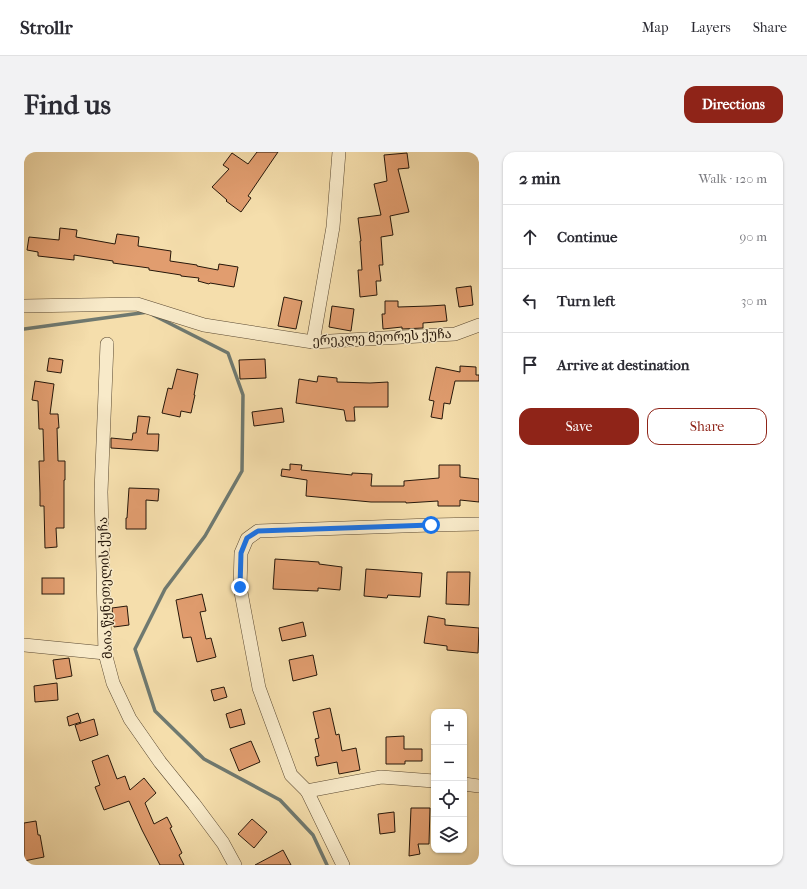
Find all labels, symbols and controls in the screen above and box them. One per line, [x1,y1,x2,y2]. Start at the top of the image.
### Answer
text: Strollr [20,17,73,39]
text: Map [642,19,669,36]
text: Layers [691,19,731,36]
text: Share [753,19,787,36]
button: Directions [684,86,783,123]
text: Find us [24,88,111,121]
text: 2 min [519,168,560,188]
text: Walk · 120 m [699,171,767,186]
icon: ahead [519,226,541,248]
text: Continue [557,228,617,246]
text: 90 m [739,229,767,244]
icon: left [519,290,541,312]
text: Turn left [557,292,615,310]
text: 30 m [741,293,767,308]
street label: ერეკლე მეორეს ქუჩა [312,326,452,348]
icon: arrive [519,354,541,376]
text: Arrive at destination [557,356,689,374]
button: Save [519,408,639,445]
button: Share [647,408,767,445]
route start [422,516,440,534]
street label: მაია წყნეთელის ქუჩა [95,517,115,659]
route end [231,578,249,596]
map controls [431,709,467,853]
button: + [431,709,467,745]
button: − [431,745,467,781]
button: locate [431,781,467,817]
button: layers [431,817,467,853]

